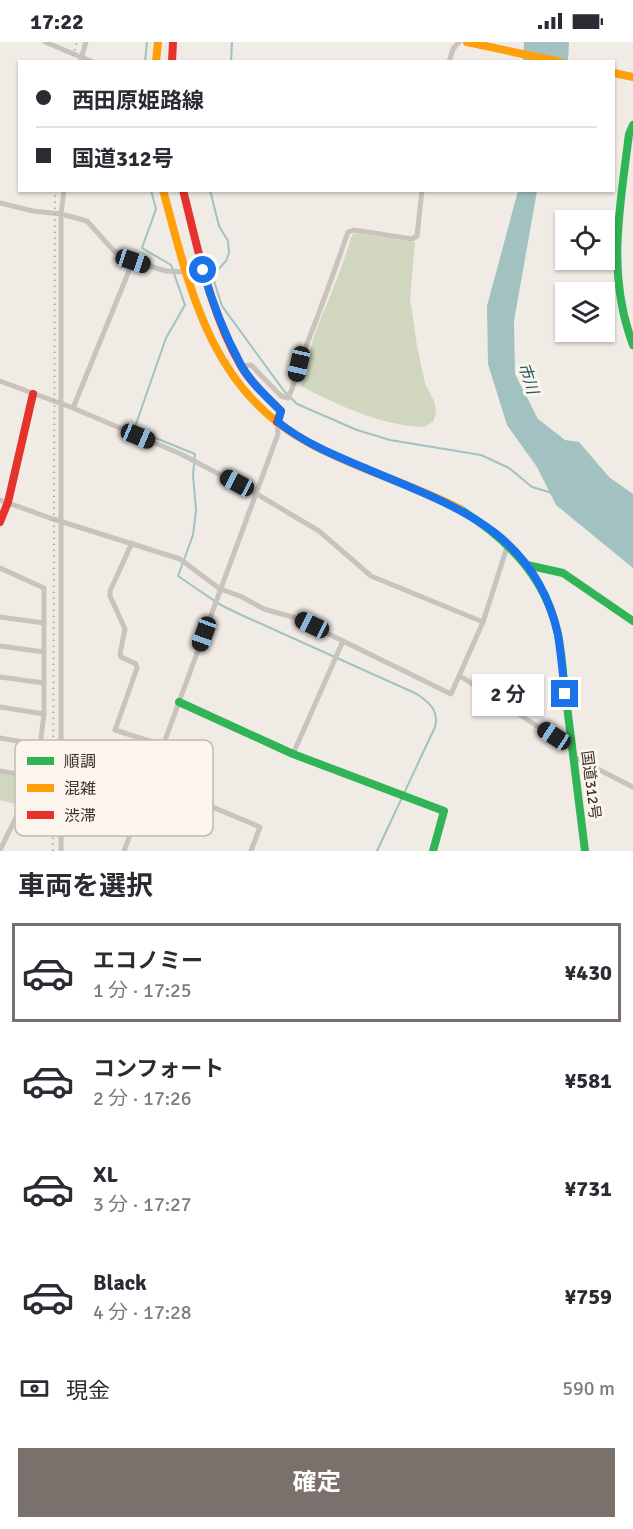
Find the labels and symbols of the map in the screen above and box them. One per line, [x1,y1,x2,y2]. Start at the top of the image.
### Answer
car [113,247,153,275]
route start [189,256,216,283]
car [286,344,312,384]
water label: 市川 [514,360,543,399]
car [118,421,158,451]
car [217,467,257,499]
car [292,609,332,641]
car [189,614,219,654]
callout: 2 分 [472,673,544,715]
route end [551,680,578,707]
car [534,719,574,753]
legend [15,740,213,836]
street label: 国道312号 [578,750,604,820]
text: 順調 [64,752,96,772]
text: 混雑 [64,779,96,799]
text: 渋滞 [64,806,96,826]

